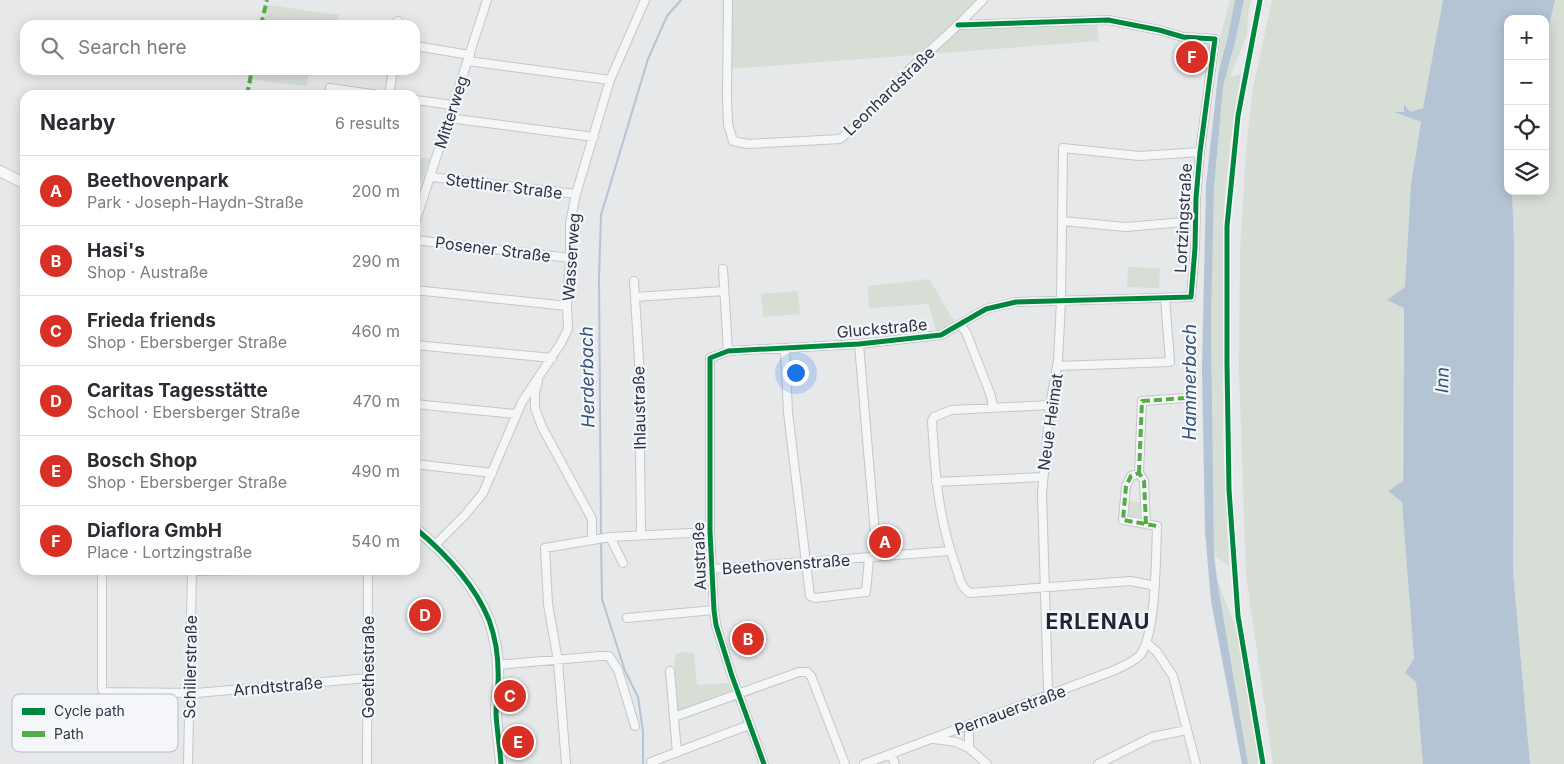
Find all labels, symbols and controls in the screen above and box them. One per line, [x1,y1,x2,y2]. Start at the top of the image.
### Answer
map controls [1504,15,1549,195]
button: + [1504,15,1549,60]
search box [20,20,420,75]
icon: search [38,34,66,62]
text: Search here [78,36,187,59]
pin: F [1176,38,1208,76]
street label: Leonhardstraße [839,42,939,140]
button: − [1504,60,1549,105]
street label: Mitterweg [430,73,472,151]
button: locate [1504,105,1549,150]
text: Nearby [40,110,115,135]
text: 6 results [335,113,400,133]
button: layers [1504,150,1549,195]
street label: Lortzingstraße [1170,163,1196,273]
text: Beethovenpark [87,169,229,192]
street label: Stettiner Straße [444,169,564,203]
text: A [50,181,62,201]
text: 200 m [352,181,400,201]
text: Park · Joseph-Haydn-Straße [87,192,304,212]
street label: Wasserweg [558,212,584,302]
street label: Posener Straße [434,232,552,266]
text: Hasi's [87,239,145,262]
text: B [51,251,61,271]
text: 290 m [352,251,400,271]
text: Shop · Austraße [87,262,208,282]
text: Frieda friends [87,309,216,332]
street label: Gluckstraße [836,314,928,342]
text: C [50,321,62,341]
text: 460 m [351,321,400,341]
water label: Hammerbach [1179,324,1200,440]
water label: Herderbach [576,326,598,428]
text: Shop · Ebersberger Straße [87,332,287,352]
your location [783,360,809,386]
street label: Ihlaustraße [628,366,650,450]
water label: Inn [1431,367,1453,393]
street label: Neue Heimat [1033,372,1067,472]
text: Caritas Tagesstätte [87,379,268,402]
text: D [50,391,62,411]
text: 470 m [352,391,400,411]
text: School · Ebersberger Straße [87,402,300,422]
text: Bosch Shop [87,449,197,472]
text: E [51,461,61,481]
text: 490 m [351,461,400,481]
text: Shop · Ebersberger Straße [87,472,287,492]
text: Diaflora GmbH [87,519,222,542]
street label: Austraße [688,521,710,591]
pin: A [869,523,901,561]
text: F [51,531,61,551]
text: 540 m [351,531,400,551]
text: Place · Lortzingstraße [87,542,252,562]
street label: Beethovenstraße [721,550,851,578]
pin: D [409,596,441,634]
district label: ERLENAU [1046,609,1150,634]
street label: Schillerstraße [179,615,201,719]
street label: Goethestraße [358,616,378,718]
pin: B [732,620,764,658]
street label: Arndtstraße [232,672,324,700]
pin: C [494,677,526,715]
street label: Pernauerstraße [952,681,1068,739]
legend [12,694,178,752]
text: Cycle path [54,702,125,719]
pin: E [502,723,534,761]
text: Path [54,725,84,742]

